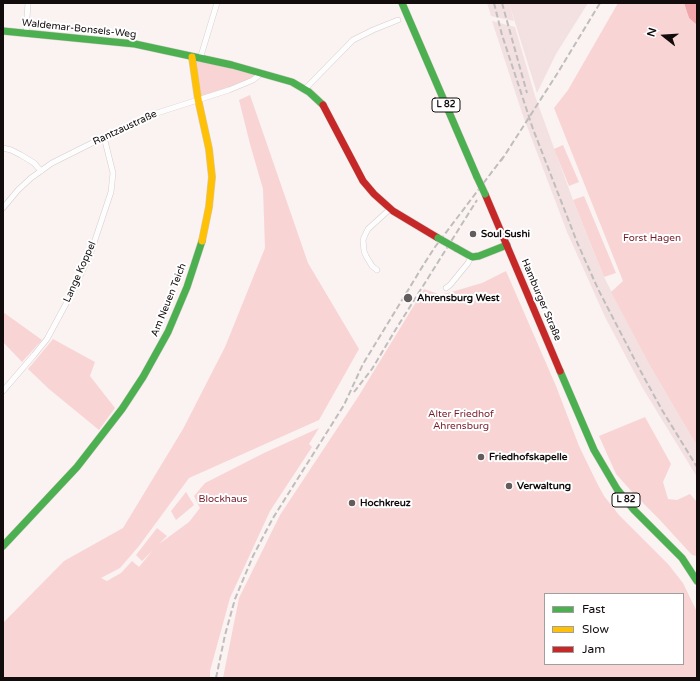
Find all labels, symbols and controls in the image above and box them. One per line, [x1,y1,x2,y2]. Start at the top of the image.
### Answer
north arrow [644,16,684,56]
street label: Waldemar-Bonsels-Weg [21,17,137,41]
text: N [645,26,660,38]
road number: L 82 [432,98,460,112]
street label: Rantzaustraße [91,108,159,148]
place label: Soul Sushi [481,228,530,240]
marker: Soul Sushi [468,229,478,239]
park label: Forst Hagen [623,232,681,244]
street label: Lange Koppel [61,240,99,304]
street label: Hamburger Straße [518,257,564,343]
street label: Am Neuen Teich [149,262,189,338]
marker: Ahrensburg West [402,292,414,304]
place label: Ahrensburg West [417,292,500,304]
park label: Alter Friedhof Ahrensburg [428,408,494,432]
place label: Friedhofskapelle [489,451,567,463]
marker: Friedhofskapelle [476,452,486,462]
place label: Verwaltung [517,480,571,492]
marker: Verwaltung [504,481,514,491]
park label: Blockhaus [199,493,247,505]
road number: L 82 [612,493,640,507]
place label: Hochkreuz [360,497,411,509]
marker: Hochkreuz [347,498,357,508]
legend [544,593,684,665]
text: Fast [582,602,605,616]
text: Slow [582,622,609,636]
text: Jam [582,642,605,656]

